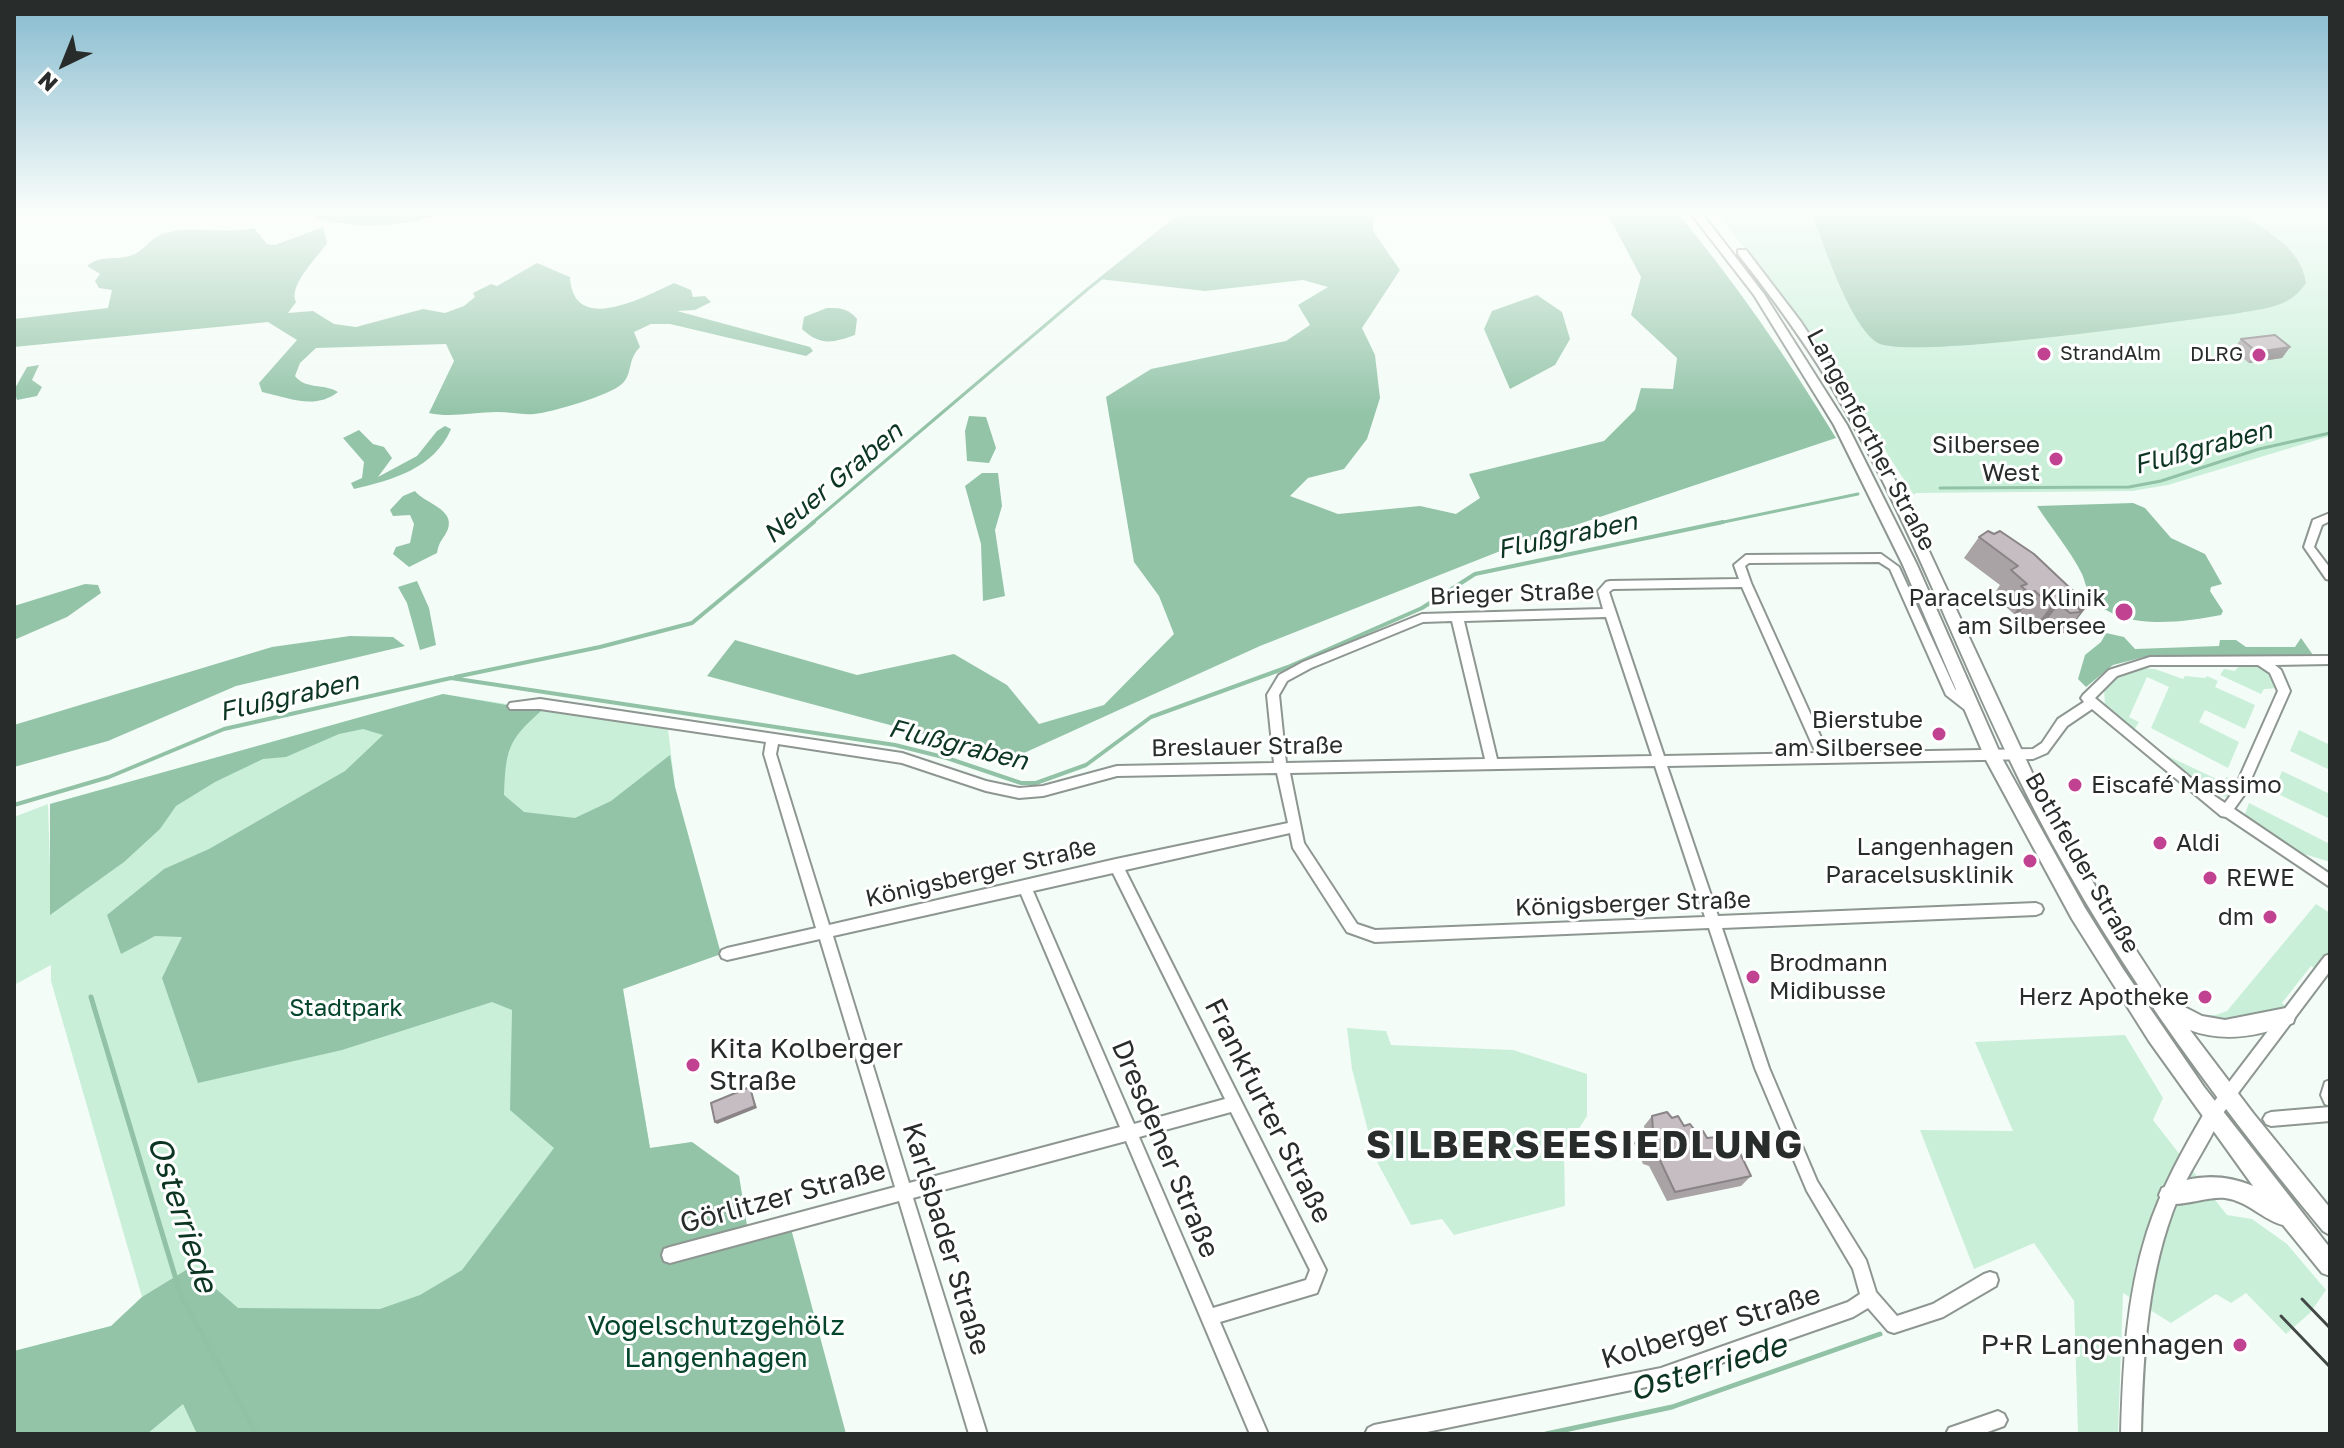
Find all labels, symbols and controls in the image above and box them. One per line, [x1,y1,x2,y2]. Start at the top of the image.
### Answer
north arrow [24,24,104,104]
text: N [32,66,63,98]
street label: Langenforther Straße [1800,324,1942,556]
place label: StrandAlm [2060,342,2161,366]
place label: DLRG [2190,343,2243,367]
marker: StrandAlm [2035,345,2053,363]
marker: DLRG [2250,346,2268,364]
water label: Flußgraben [2130,415,2276,481]
water label: Neuer Graben [757,416,909,550]
place label: Silbersee West [1932,431,2040,487]
marker: Silbersee West [2047,450,2065,468]
water label: Flußgraben [1494,506,1640,566]
street label: Brieger Straße [1429,577,1595,611]
place label: Paracelsus Klinik am Silbersee [1908,584,2106,640]
marker: Paracelsus Klinik am Silbersee [2113,601,2135,623]
water label: Flußgraben [216,666,362,728]
place label: Bierstube am Silbersee [1774,706,1923,762]
water label: Flußgraben [885,713,1031,777]
marker: Bierstube am Silbersee [1930,725,1948,743]
street label: Breslauer Straße [1151,731,1343,763]
street label: Bothfelder Straße [2019,768,2145,958]
place label: Eiscafé Massimo [2091,771,2282,799]
marker: Eiscafé Massimo [2066,776,2084,794]
place label: Aldi [2176,829,2220,857]
street label: Königsberger Straße [863,832,1099,914]
place label: Langenhagen Paracelsusklinik [1825,833,2014,889]
marker: Aldi [2151,834,2169,852]
marker: Langenhagen Paracelsusklinik [2021,852,2039,870]
place label: REWE [2226,864,2295,892]
marker: REWE [2201,869,2219,887]
street label: Königsberger Straße [1515,885,1751,923]
place label: dm [2218,903,2254,931]
marker: dm [2261,908,2279,926]
place label: Brodmann Midibusse [1769,949,1888,1005]
marker: Brodmann Midibusse [1744,968,1762,986]
place label: Herz Apotheke [2018,983,2189,1011]
marker: Herz Apotheke [2196,988,2214,1006]
street label: Frankfurter Straße [1197,993,1339,1229]
park label: Stadtpark [289,994,403,1022]
place label: Kita Kolberger Straße [709,1032,903,1098]
street label: Dresdener Straße [1104,1035,1226,1263]
marker: Kita Kolberger Straße [684,1056,702,1074]
street label: Karlsbader Straße [895,1119,997,1359]
district label: SILBERSEESIEDLUNG [1366,1123,1804,1169]
water label: Osterriede [139,1131,225,1297]
street label: Görlitzer Straße [676,1153,890,1241]
street label: Kolberger Straße [1597,1278,1825,1376]
park label: Vogelschutzgehölz Langenhagen [587,1309,845,1375]
water label: Osterriede [1625,1326,1791,1410]
place label: P+R Langenhagen [1981,1328,2224,1362]
marker: P+R Langenhagen [2231,1336,2249,1354]

